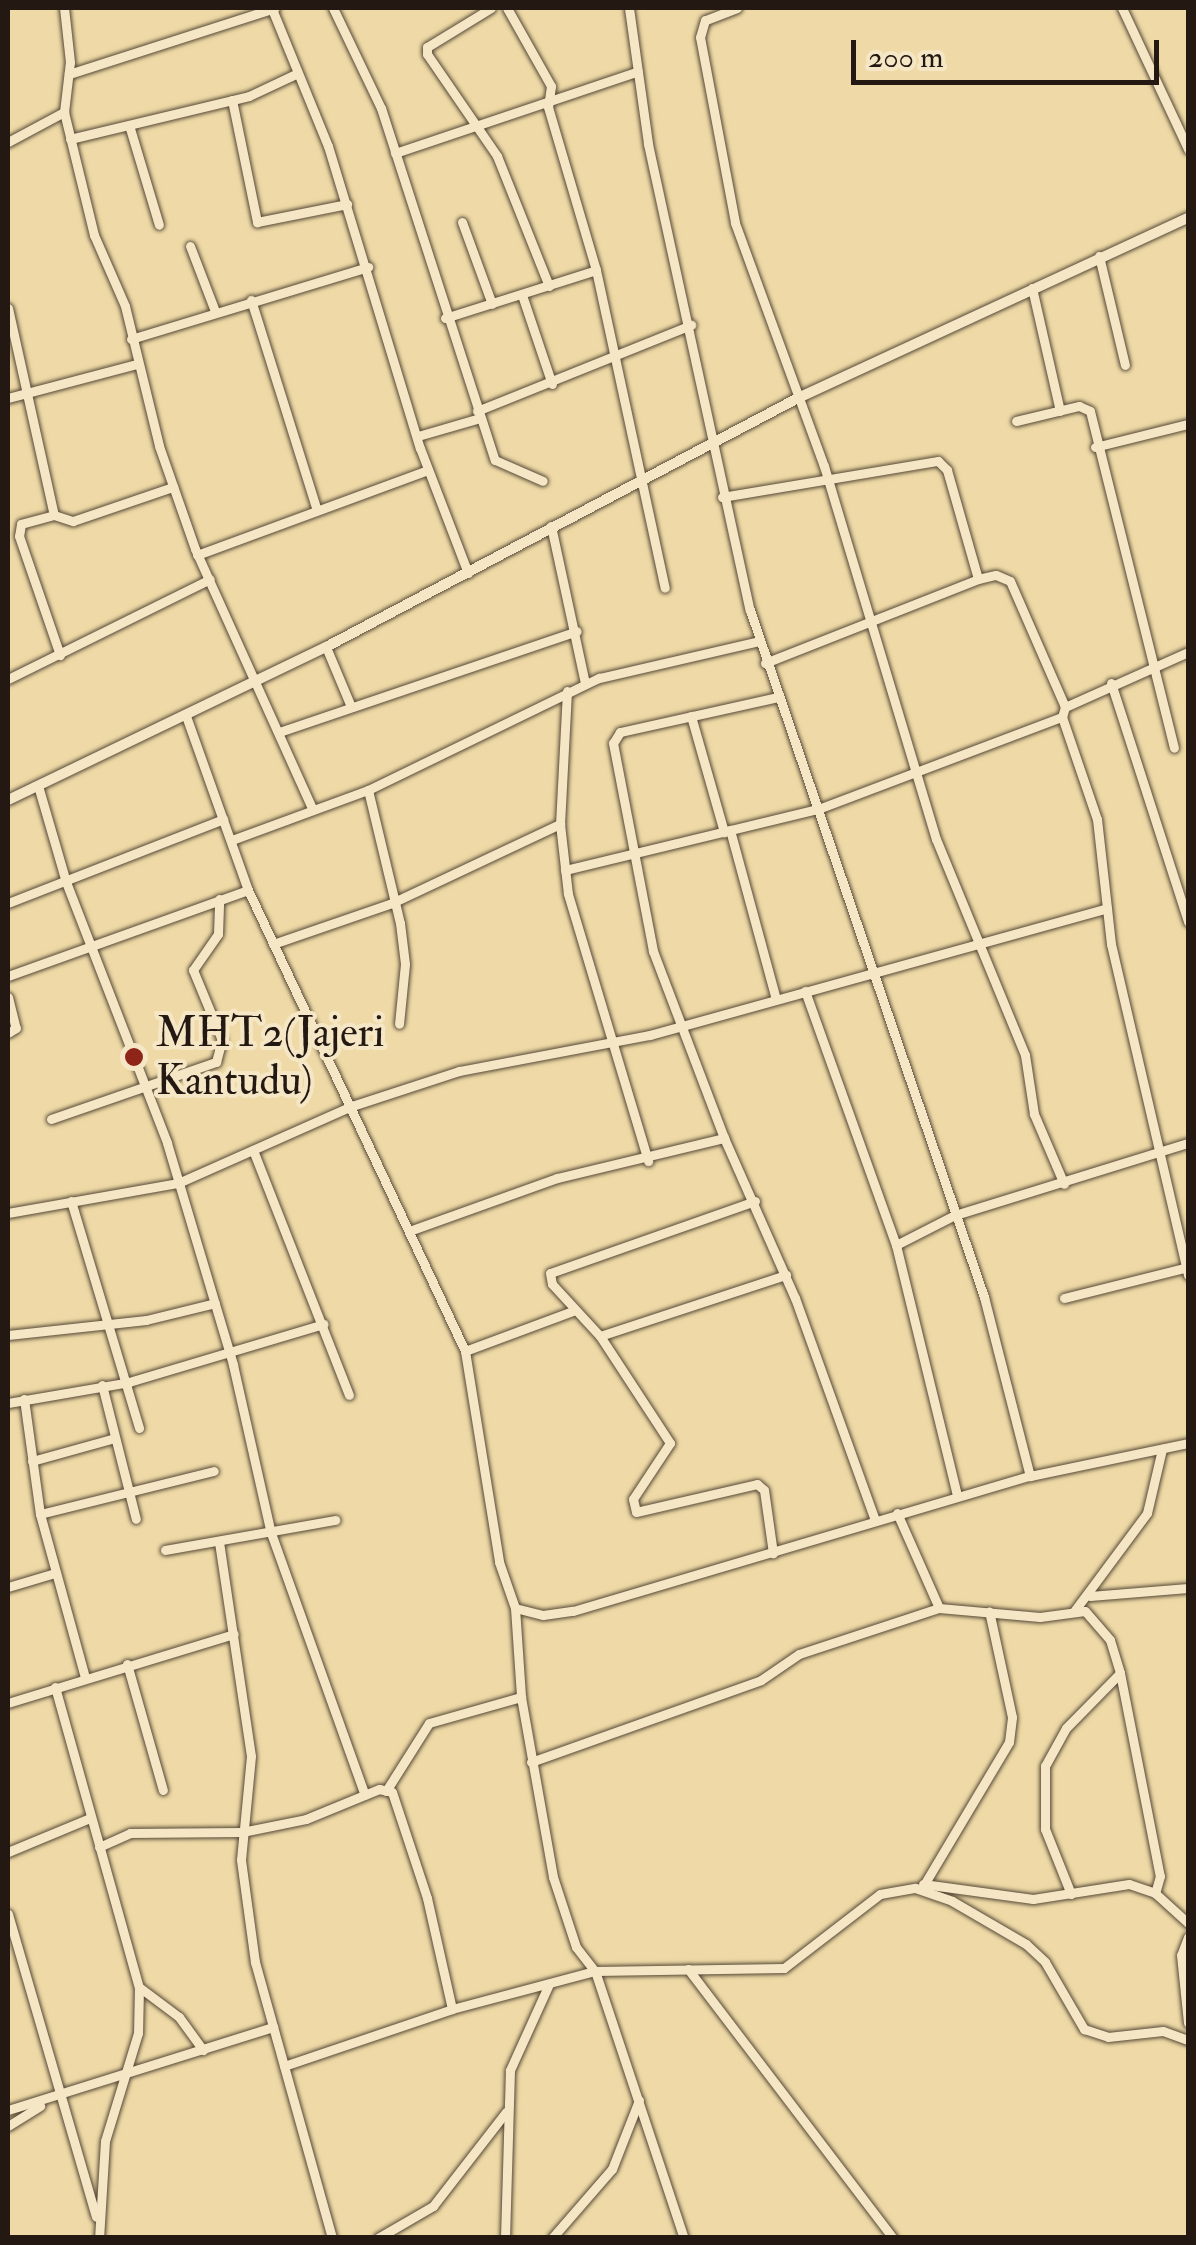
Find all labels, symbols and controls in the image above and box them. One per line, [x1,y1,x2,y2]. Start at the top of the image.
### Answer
scale bar [856,20,1164,82]
text: 200 m [868,39,944,76]
place label: MHT2(Jajeri Kantudu) [156,1008,384,1106]
marker: MHT2(Jajeri Kantudu) [121,1044,147,1070]

